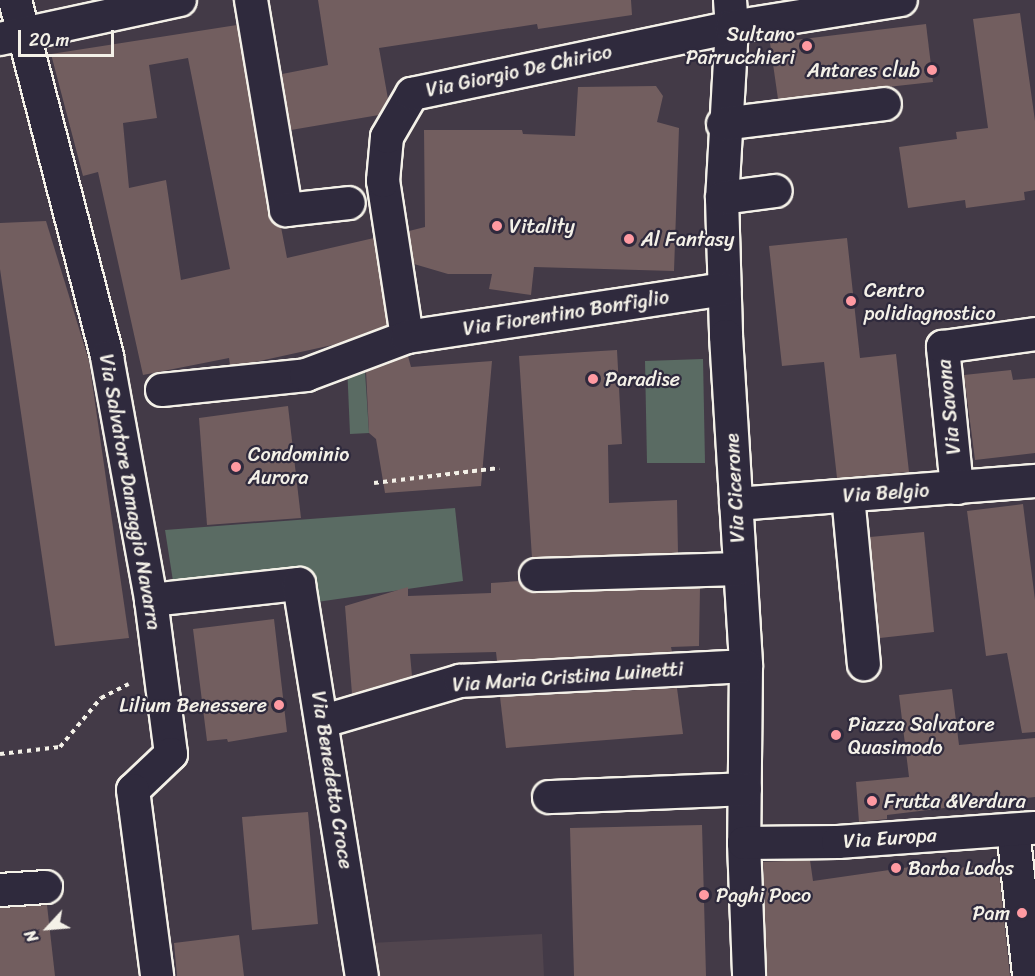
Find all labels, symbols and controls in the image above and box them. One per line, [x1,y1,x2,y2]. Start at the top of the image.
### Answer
scale bar [21,18,117,56]
place label: Sultano Parrucchieri [686,22,795,69]
text: 20 m [29,24,69,56]
marker: Sultano Parrucchieri [800,39,814,53]
street label: Via Giorgio De Chirico [424,40,614,102]
place label: Antares club [807,58,920,82]
marker: Antares club [925,63,939,77]
place label: Vitality [509,214,575,238]
marker: Vitality [490,219,504,233]
place label: Al Fantasy [641,227,734,251]
marker: Al Fantasy [622,232,636,246]
place label: Centro polidiagnostico [864,278,996,325]
street label: Via Fiorentino Bonfiglio [462,285,670,341]
marker: Centro polidiagnostico [842,292,860,310]
street label: Via Salvatore Damaggio Navarra [94,352,166,632]
street label: Via Savona [932,358,966,456]
place label: Paradise [605,367,680,391]
marker: Paradise [586,372,600,386]
street label: Via Cicerone [720,432,750,544]
place label: Condominio Aurora [248,443,349,490]
marker: Condominio Aurora [229,460,243,474]
street label: Via Belgio [842,478,930,508]
street label: Via Maria Cristina Luinetti [452,657,684,697]
street label: Via Benedetto Croce [306,689,358,871]
place label: Lilium Benessere [120,693,267,717]
marker: Lilium Benessere [272,698,286,712]
place label: Piazza Salvatore Quasimodo [848,712,994,759]
marker: Piazza Salvatore Quasimodo [829,728,843,742]
place label: Frutta &Verdura [884,789,1027,813]
marker: Frutta &Verdura [865,794,879,808]
street label: Via Europa [843,823,937,853]
place label: Barba Lodos [908,856,1014,880]
marker: Barba Lodos [889,861,903,875]
place label: Paghi Poco [716,883,812,907]
marker: Paghi Poco [697,888,711,902]
north arrow [18,898,78,958]
place label: Pam [972,901,1010,925]
marker: Pam [1015,906,1029,920]
text: N [16,925,47,947]

